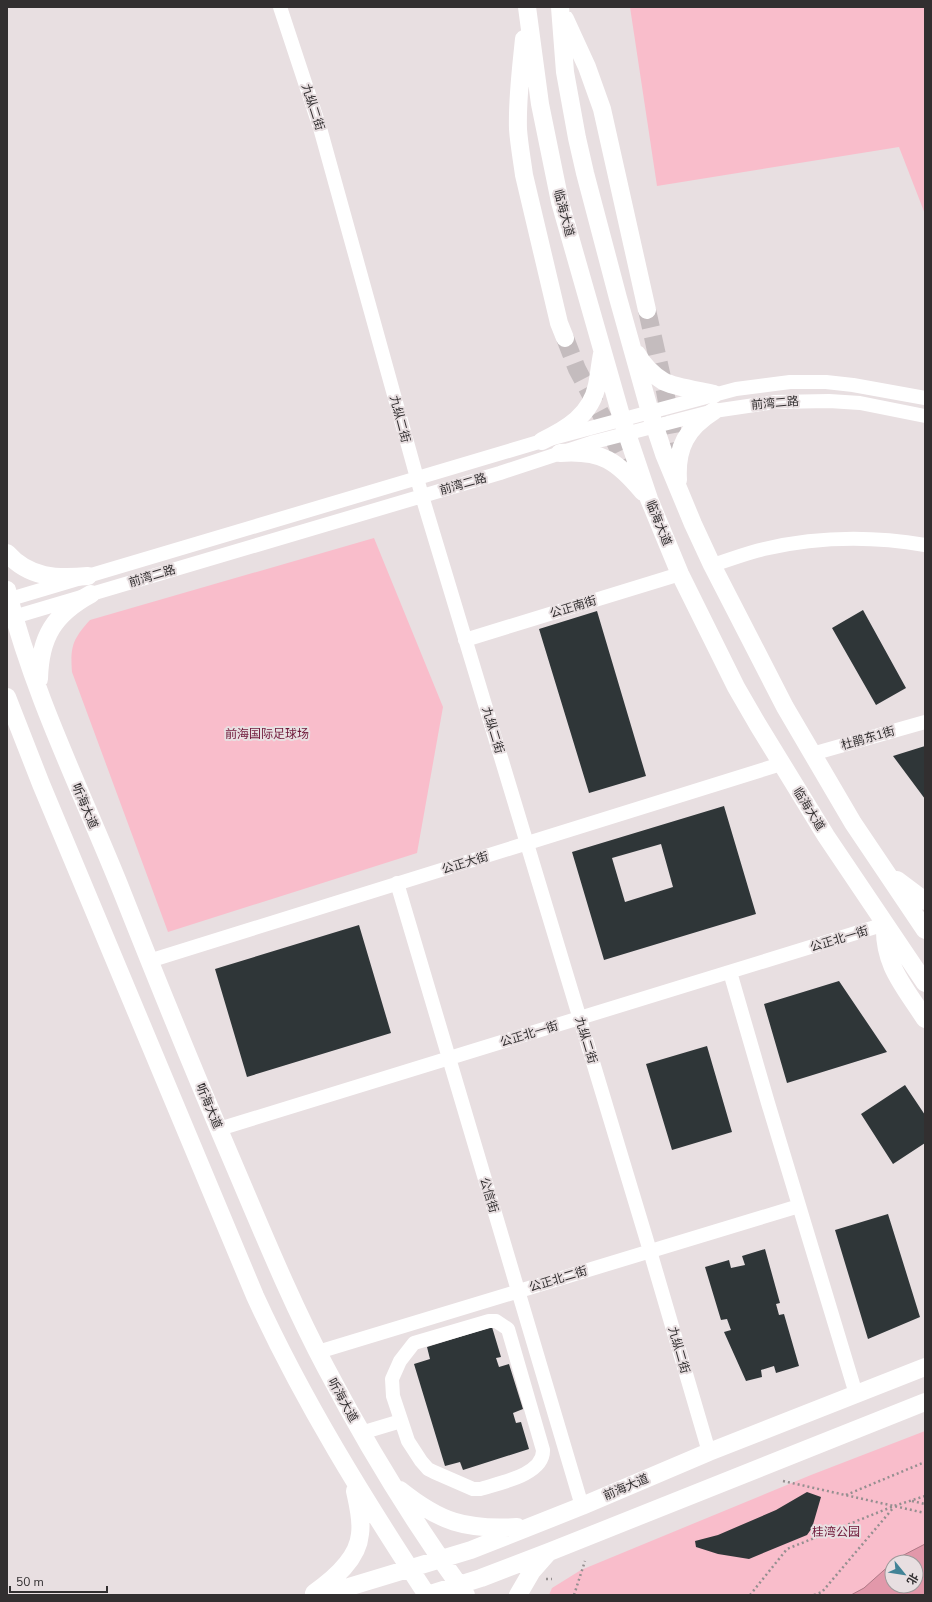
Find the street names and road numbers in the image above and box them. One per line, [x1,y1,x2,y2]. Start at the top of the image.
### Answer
street label: 九纵二街 [298,82,328,132]
street label: 临海大道 [550,188,578,238]
street label: 前湾二路 [750,393,800,413]
street label: 九纵二街 [386,394,414,444]
street label: 前湾二路 [438,470,488,498]
street label: 临海大道 [643,498,675,548]
street label: 前湾二路 [127,561,177,591]
street label: 公正南街 [548,592,598,622]
street label: 九纵二街 [478,705,508,755]
street label: 杜鹃东1街 [839,723,897,753]
street label: 听海大道 [68,781,102,831]
street label: 临海大道 [789,784,829,834]
street label: 公正大街 [440,848,490,878]
street label: 公正北一街 [808,923,870,955]
street label: 九纵二街 [571,1015,601,1065]
street label: 公正北一街 [498,1018,560,1050]
street label: 听海大道 [192,1081,226,1131]
street label: 公信街 [476,1175,502,1215]
street label: 公正北二街 [527,1263,589,1295]
street label: 九纵二街 [665,1325,693,1375]
street label: 听海大道 [324,1375,362,1425]
street label: 前海大道 [601,1470,651,1504]

